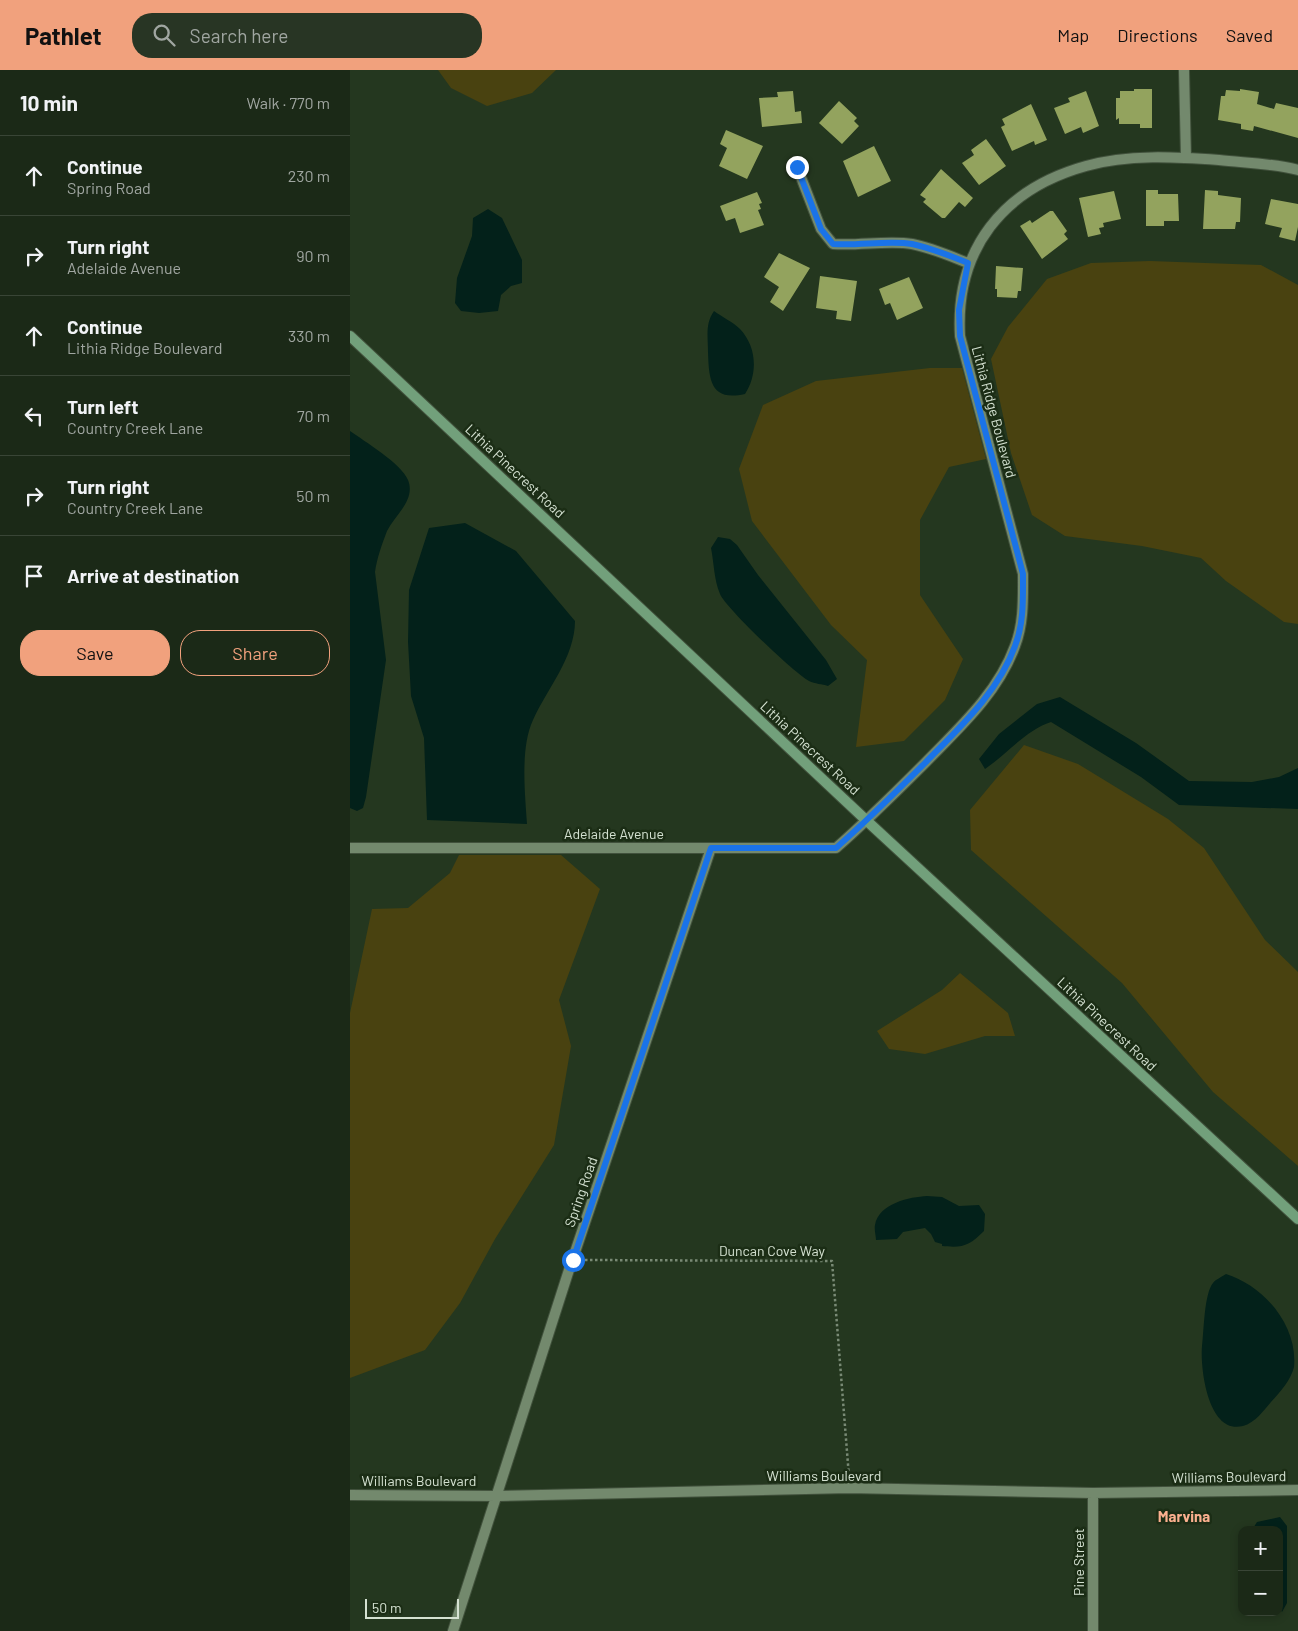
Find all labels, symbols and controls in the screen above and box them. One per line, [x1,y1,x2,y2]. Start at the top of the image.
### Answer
search box [132,13,482,58]
text: Pathlet [25,21,102,50]
icon: search [150,21,178,49]
text: Search here [190,24,288,47]
text: Map [1057,24,1089,46]
text: Directions [1117,24,1198,46]
text: Saved [1226,24,1273,46]
text: 10 min [20,90,78,115]
text: Walk · 770 m [246,93,330,112]
text: Continue [67,155,143,178]
route end [786,156,809,179]
icon: ahead [20,162,48,190]
text: 230 m [288,166,330,185]
text: Spring Road [67,178,151,197]
text: Turn right [67,235,149,258]
icon: right [20,242,48,270]
text: 90 m [296,246,330,265]
text: Adelaide Avenue [67,258,181,277]
text: Continue [67,315,143,338]
icon: ahead [20,322,48,350]
text: 330 m [288,326,330,345]
text: Lithia Ridge Boulevard [67,338,222,357]
street label: Lithia Ridge Boulevard [969,344,1020,480]
text: Turn left [67,395,138,418]
icon: left [20,402,48,430]
text: 70 m [297,406,330,425]
text: Country Creek Lane [67,418,203,437]
street label: Lithia Pinecrest Road [462,420,569,521]
text: Turn right [67,475,149,498]
icon: right [20,482,48,510]
text: 50 m [296,486,330,505]
text: Country Creek Lane [67,498,203,517]
icon: arrive [20,562,48,590]
text: Arrive at destination [67,564,239,587]
button: Save [20,630,170,676]
button: Share [180,630,330,676]
street label: Lithia Pinecrest Road [757,697,864,798]
street label: Adelaide Avenue [564,825,664,842]
street label: Lithia Pinecrest Road [1054,973,1161,1074]
street label: Spring Road [561,1154,601,1229]
street label: Duncan Cove Way [719,1242,825,1259]
route start [562,1249,585,1272]
street label: Williams Boulevard [767,1467,881,1484]
street label: Williams Boulevard [1171,1467,1287,1486]
street label: Williams Boulevard [362,1472,476,1489]
district label: Marvina [1158,1507,1210,1525]
map controls [1238,1526,1283,1616]
button: + [1238,1526,1283,1571]
street label: Pine Street [1070,1528,1087,1596]
button: − [1238,1571,1283,1616]
scale bar [365,1596,459,1619]
text: 50 m [372,1599,401,1616]

